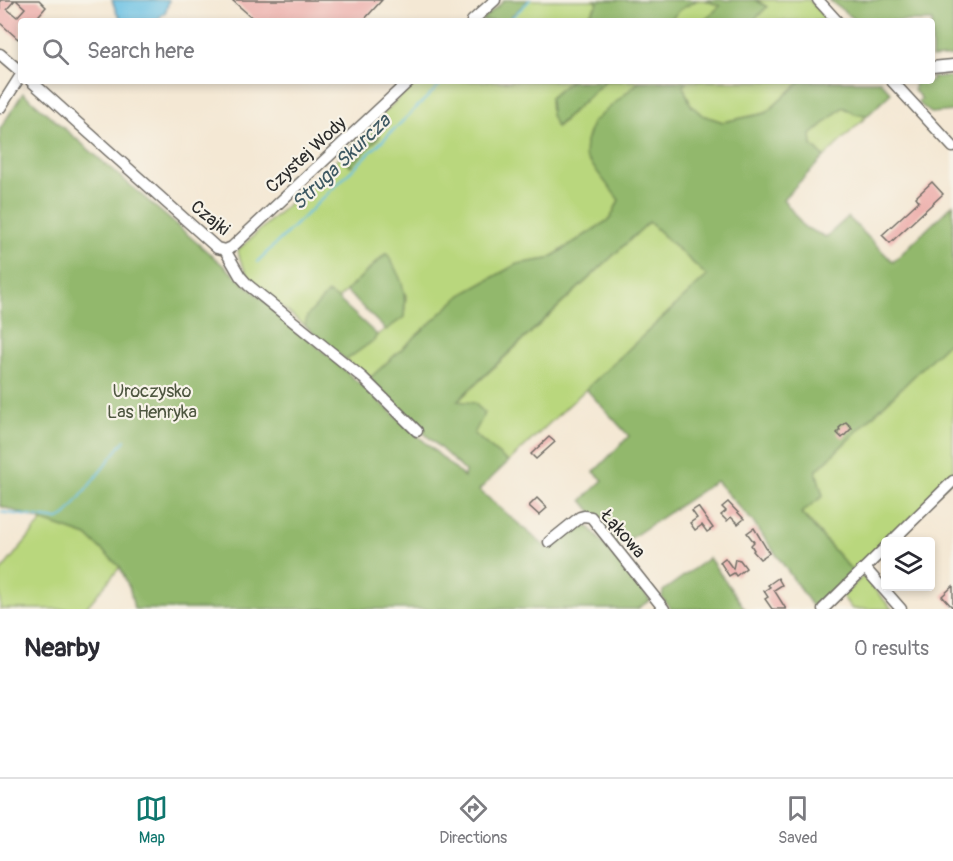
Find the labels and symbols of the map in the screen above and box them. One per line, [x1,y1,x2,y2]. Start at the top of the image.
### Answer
water label: Struga Skurcza [286,107,397,215]
street label: Czystej Wody [261,112,351,198]
street label: Czajki [186,195,234,241]
park label: Uroczysko Las Henryka [107,380,197,424]
street label: Łąkowa [595,504,650,563]

